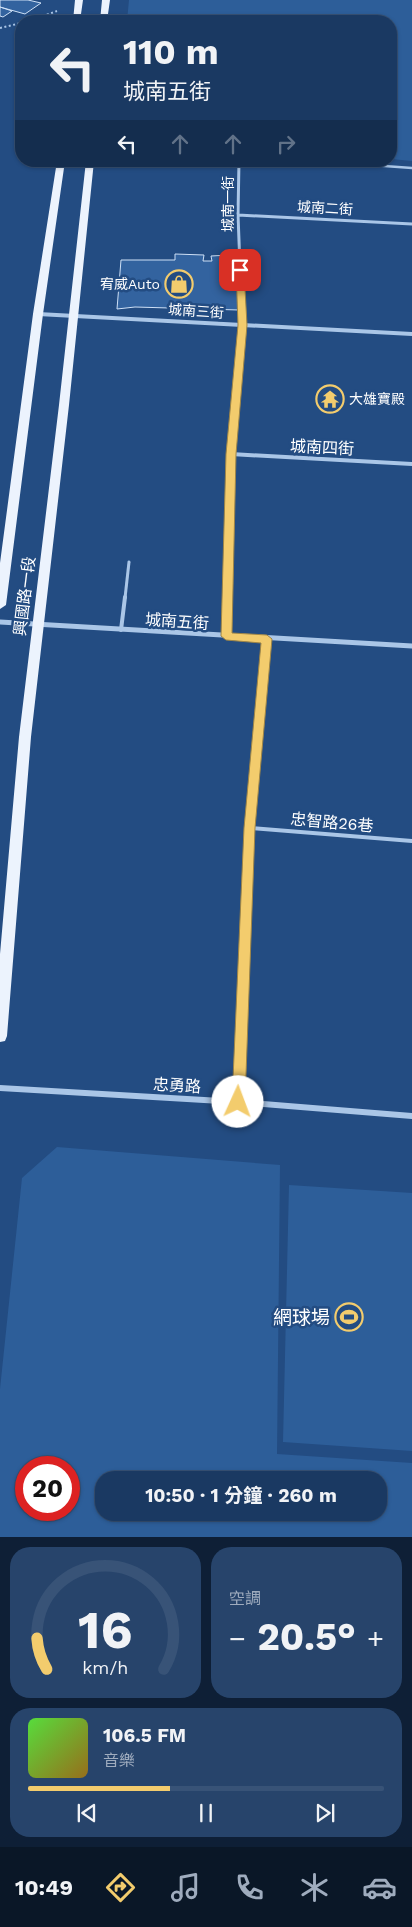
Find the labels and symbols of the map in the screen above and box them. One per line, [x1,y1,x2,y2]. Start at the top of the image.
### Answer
street label: 城南一街 [220,176,236,232]
street label: 城南二街 [297,199,353,217]
pin [219,249,261,291]
shop icon: 宥威Auto [164,269,194,299]
place label: 宥威Auto [100,276,160,292]
street label: 城南三街 [168,301,224,321]
temple icon: 大雄寶殿 [315,384,345,414]
place label: 大雄寶殿 [349,391,405,407]
street label: 城南四街 [290,436,354,459]
street label: 興國路一段 [10,555,39,637]
street label: 城南五街 [144,610,210,633]
street label: 忠智路26巷 [290,809,374,836]
street label: 忠勇路 [153,1075,201,1096]
position arrow [211,1075,263,1127]
sports icon: 網球場 [334,1302,364,1332]
place label: 網球場 [273,1306,330,1329]
speed limit sign: 20 [15,1456,80,1521]

